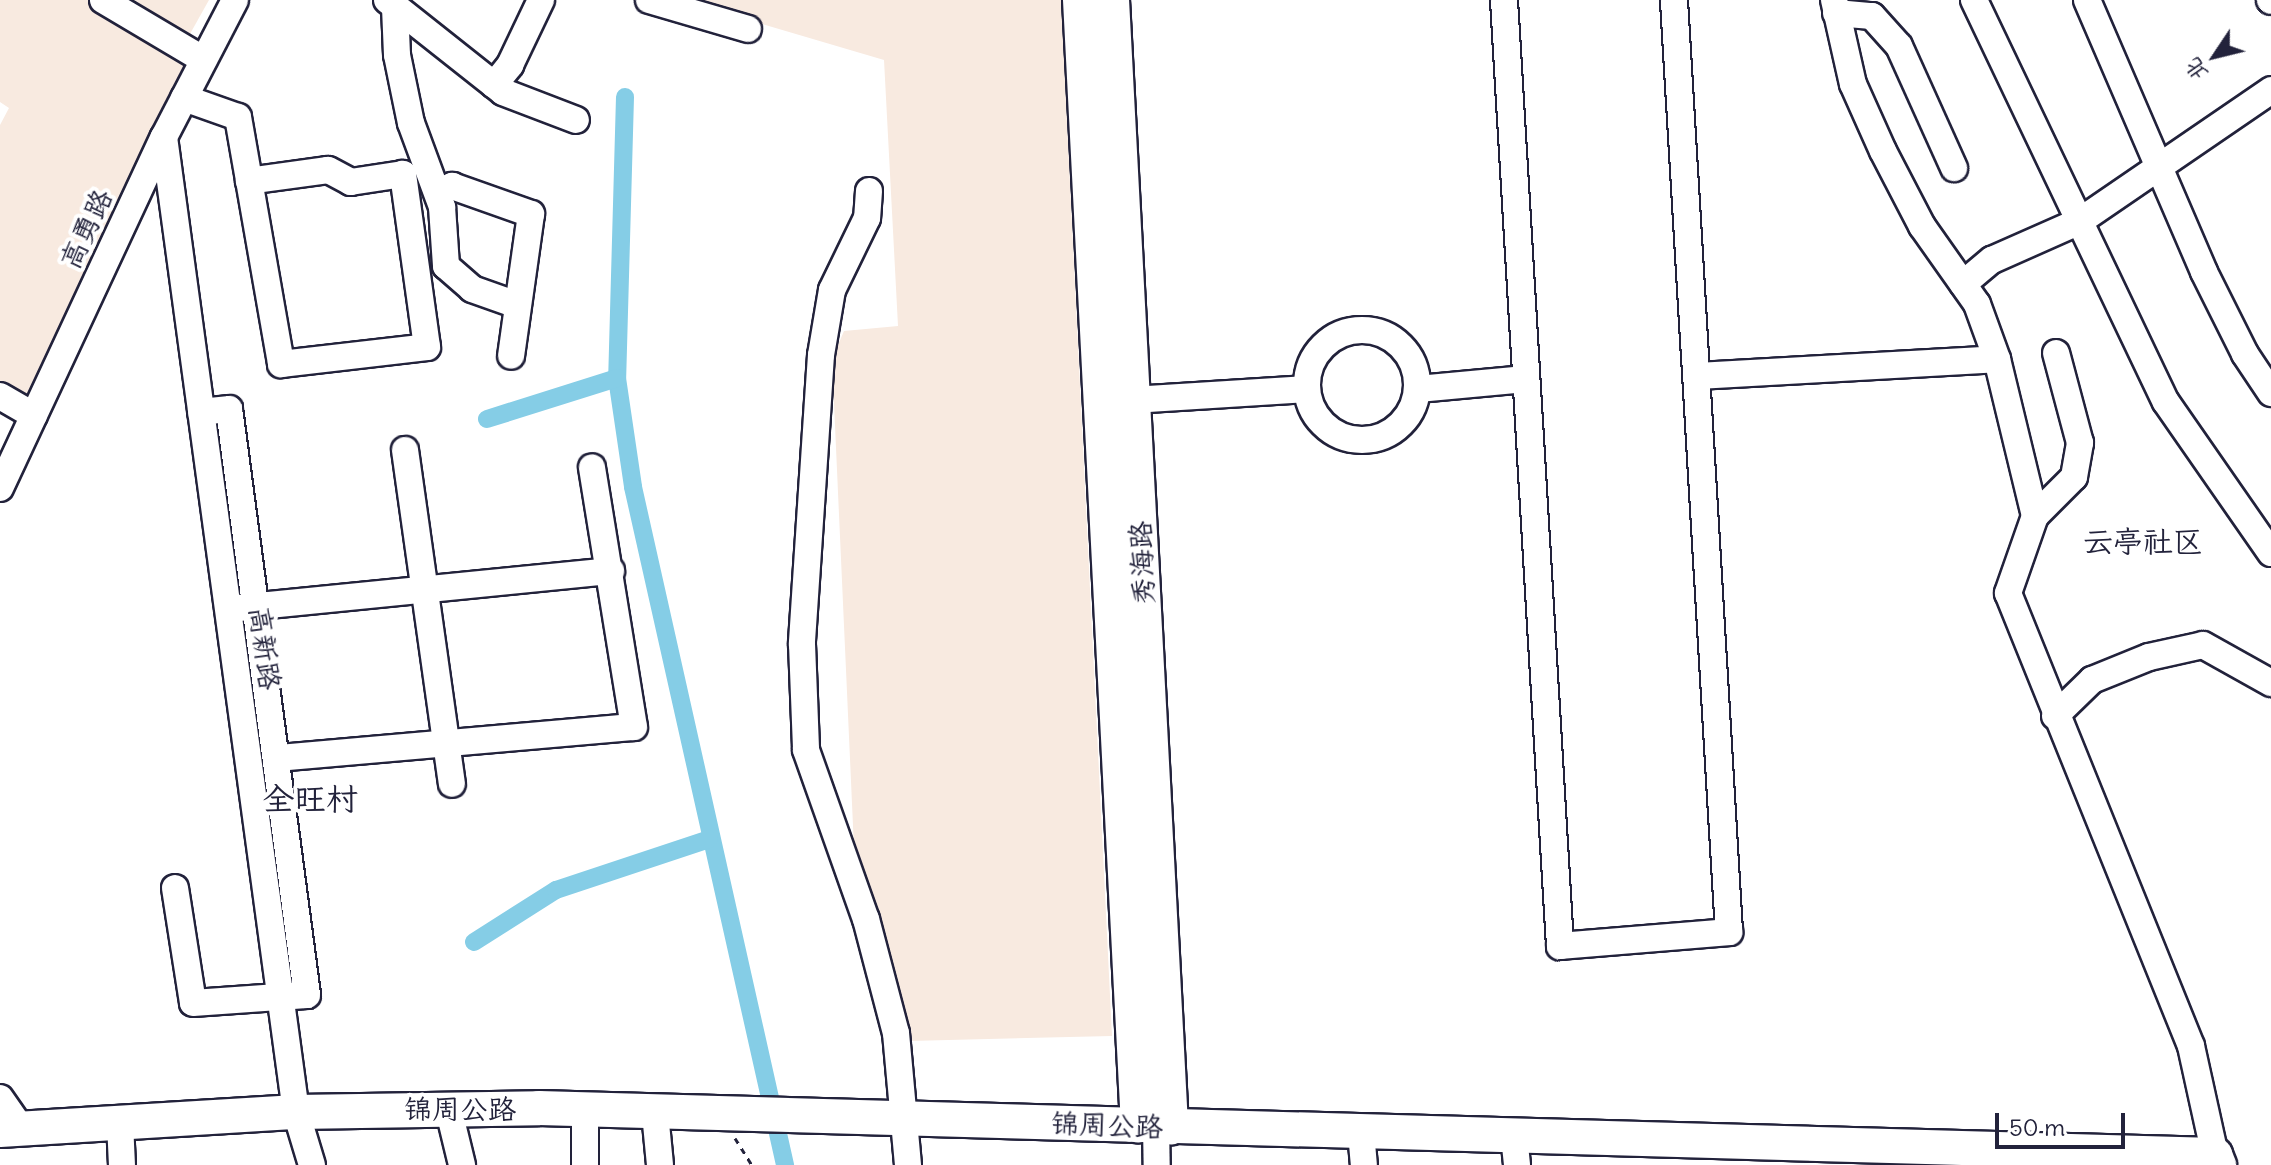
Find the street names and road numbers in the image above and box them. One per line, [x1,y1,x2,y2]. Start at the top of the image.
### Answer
street label: 高勇路 [53,184,119,274]
street label: 秀海路 [1123,520,1161,606]
street label: 高新路 [243,604,287,692]
street label: 锦周公路 [404,1092,516,1126]
street label: 锦周公路 [1050,1106,1164,1144]

